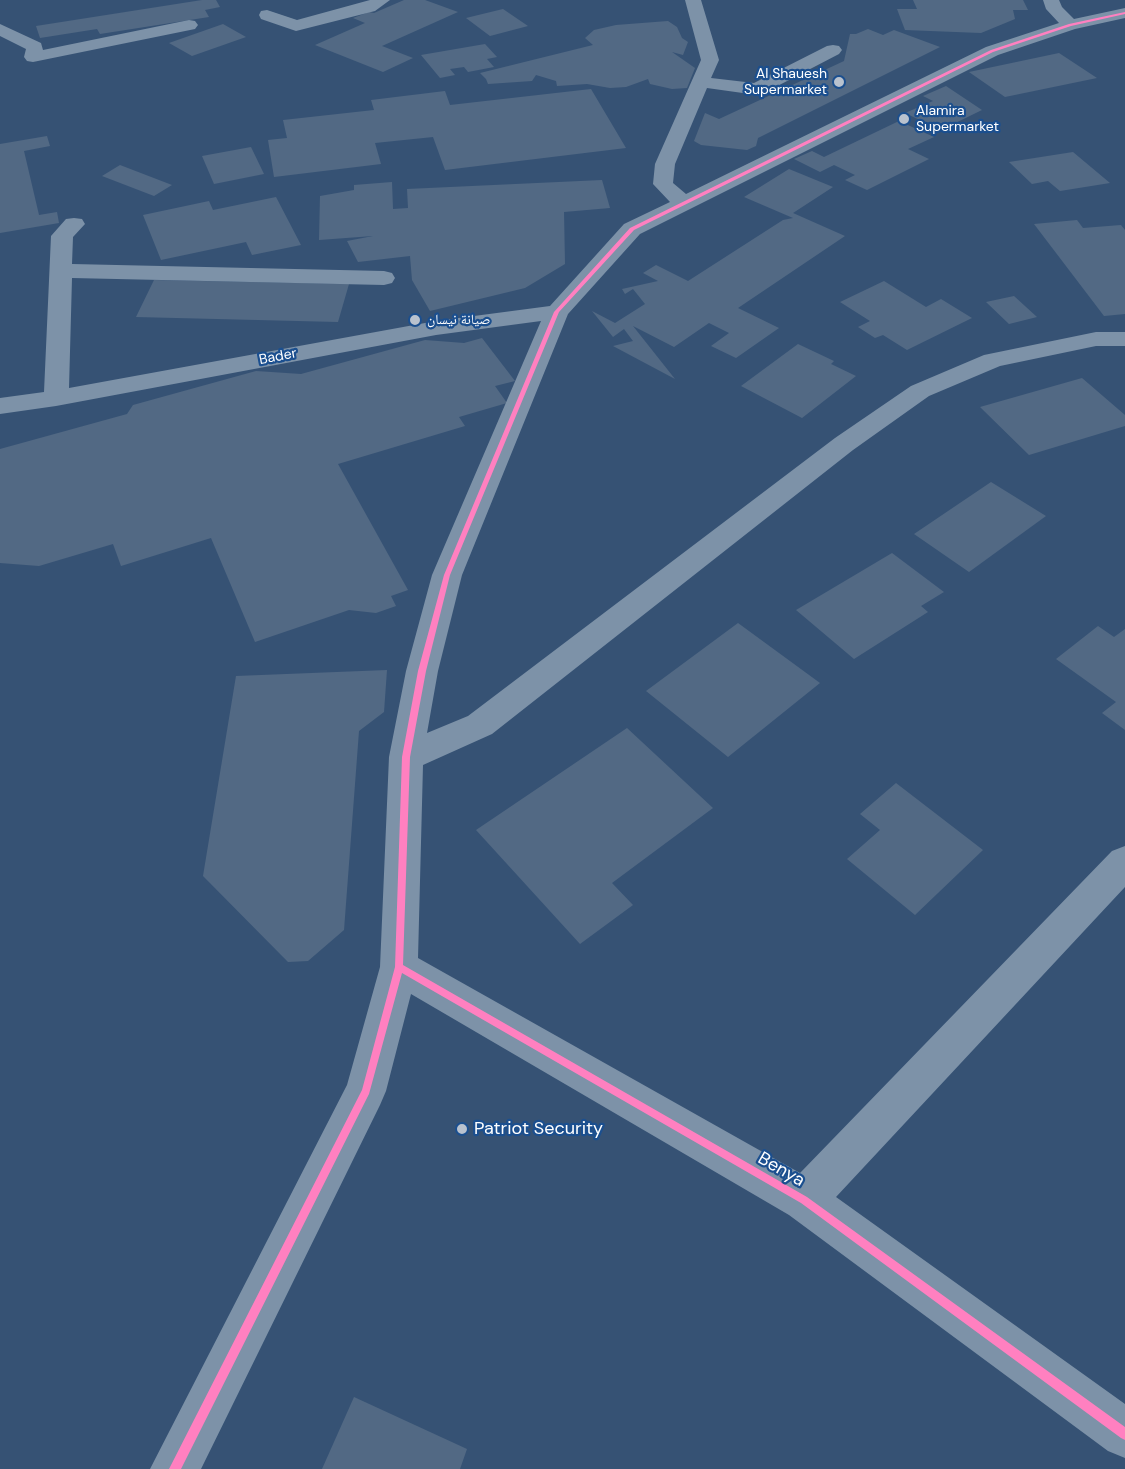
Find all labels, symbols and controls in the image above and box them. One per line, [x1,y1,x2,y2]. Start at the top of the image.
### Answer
place label: Al Shauesh Supermarket [744,66,827,98]
marker: Al Shauesh Supermarket [832,75,846,89]
place label: Alamira Supermarket [916,103,999,136]
marker: Alamira Supermarket [897,112,911,126]
place label: صيانة نيسان [427,312,490,328]
marker: صيانة نيسان [408,313,422,327]
street label: Bader [258,345,298,369]
place label: Patriot Security [474,1118,603,1140]
marker: Patriot Security [455,1122,469,1136]
street label: Benya [754,1148,808,1192]

